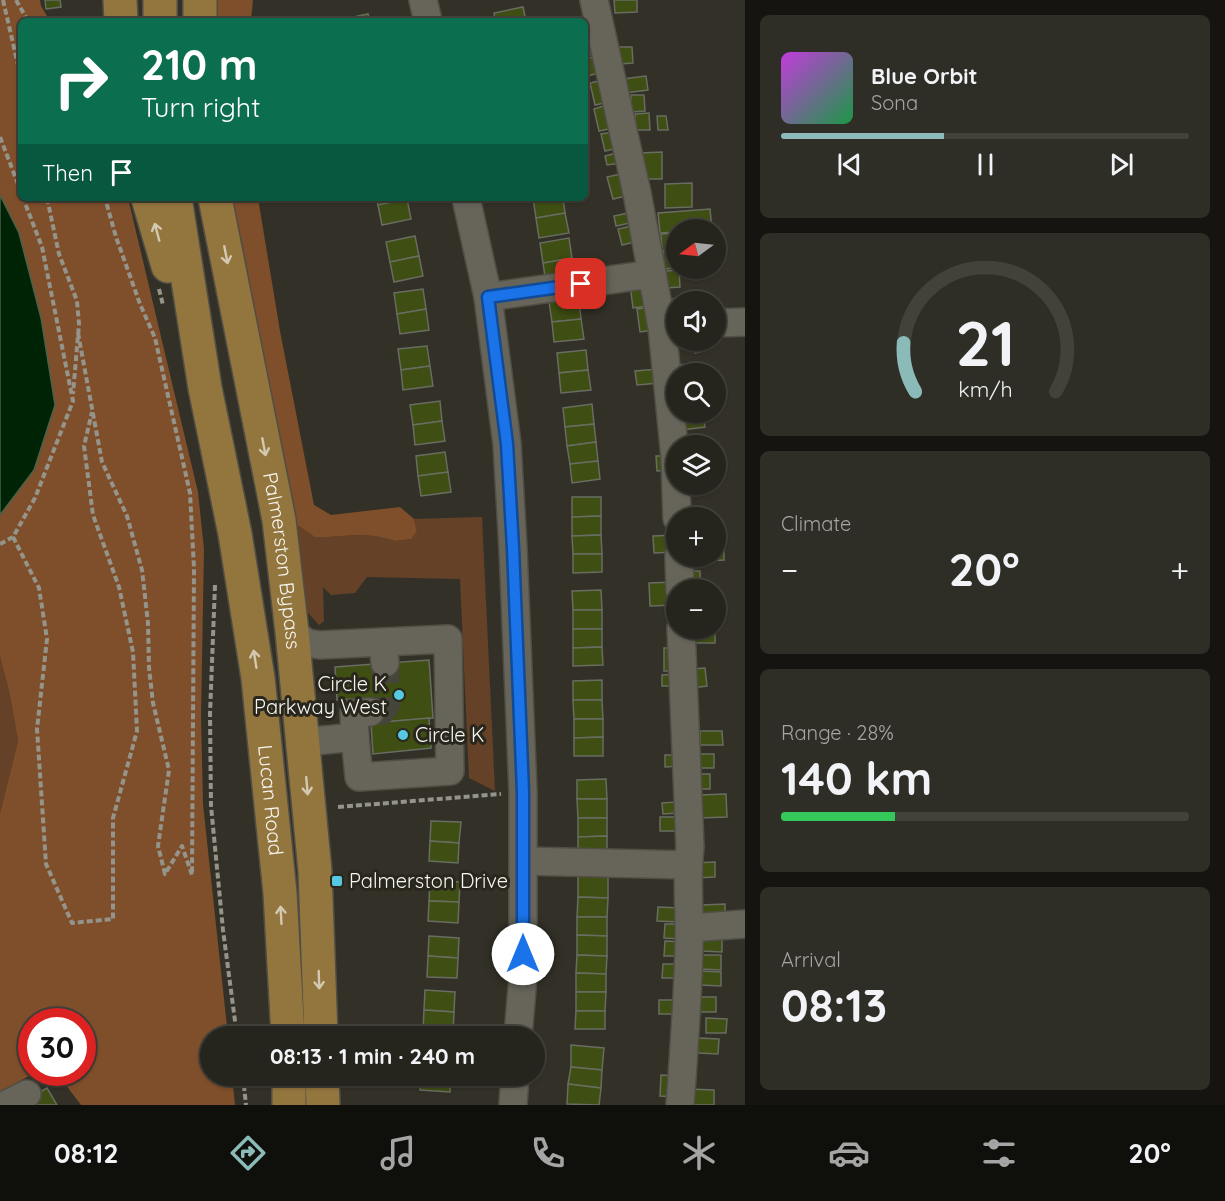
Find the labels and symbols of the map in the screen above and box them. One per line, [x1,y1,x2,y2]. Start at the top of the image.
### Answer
north arrow [666,219,726,279]
one-way arrow [151,223,163,242]
one-way arrow [221,245,232,265]
pin [555,258,606,309]
one-way arrow [259,436,270,456]
street label: Palmerston Bypass [258,470,307,650]
one-way arrow [249,649,260,669]
place label: Circle K Parkway West [254,671,387,719]
marker: Circle K Parkway West [392,688,406,702]
place label: Circle K [415,722,485,747]
marker: Circle K [396,728,410,742]
street label: Lucan Road [253,743,289,857]
one-way arrow [302,775,313,795]
place label: Palmerston Drive [349,868,508,893]
marker: Palmerston Drive [330,874,344,888]
one-way arrow [275,906,286,926]
position arrow [491,922,555,986]
one-way arrow [313,970,324,990]
speed limit sign: 30 [18,1008,96,1086]

